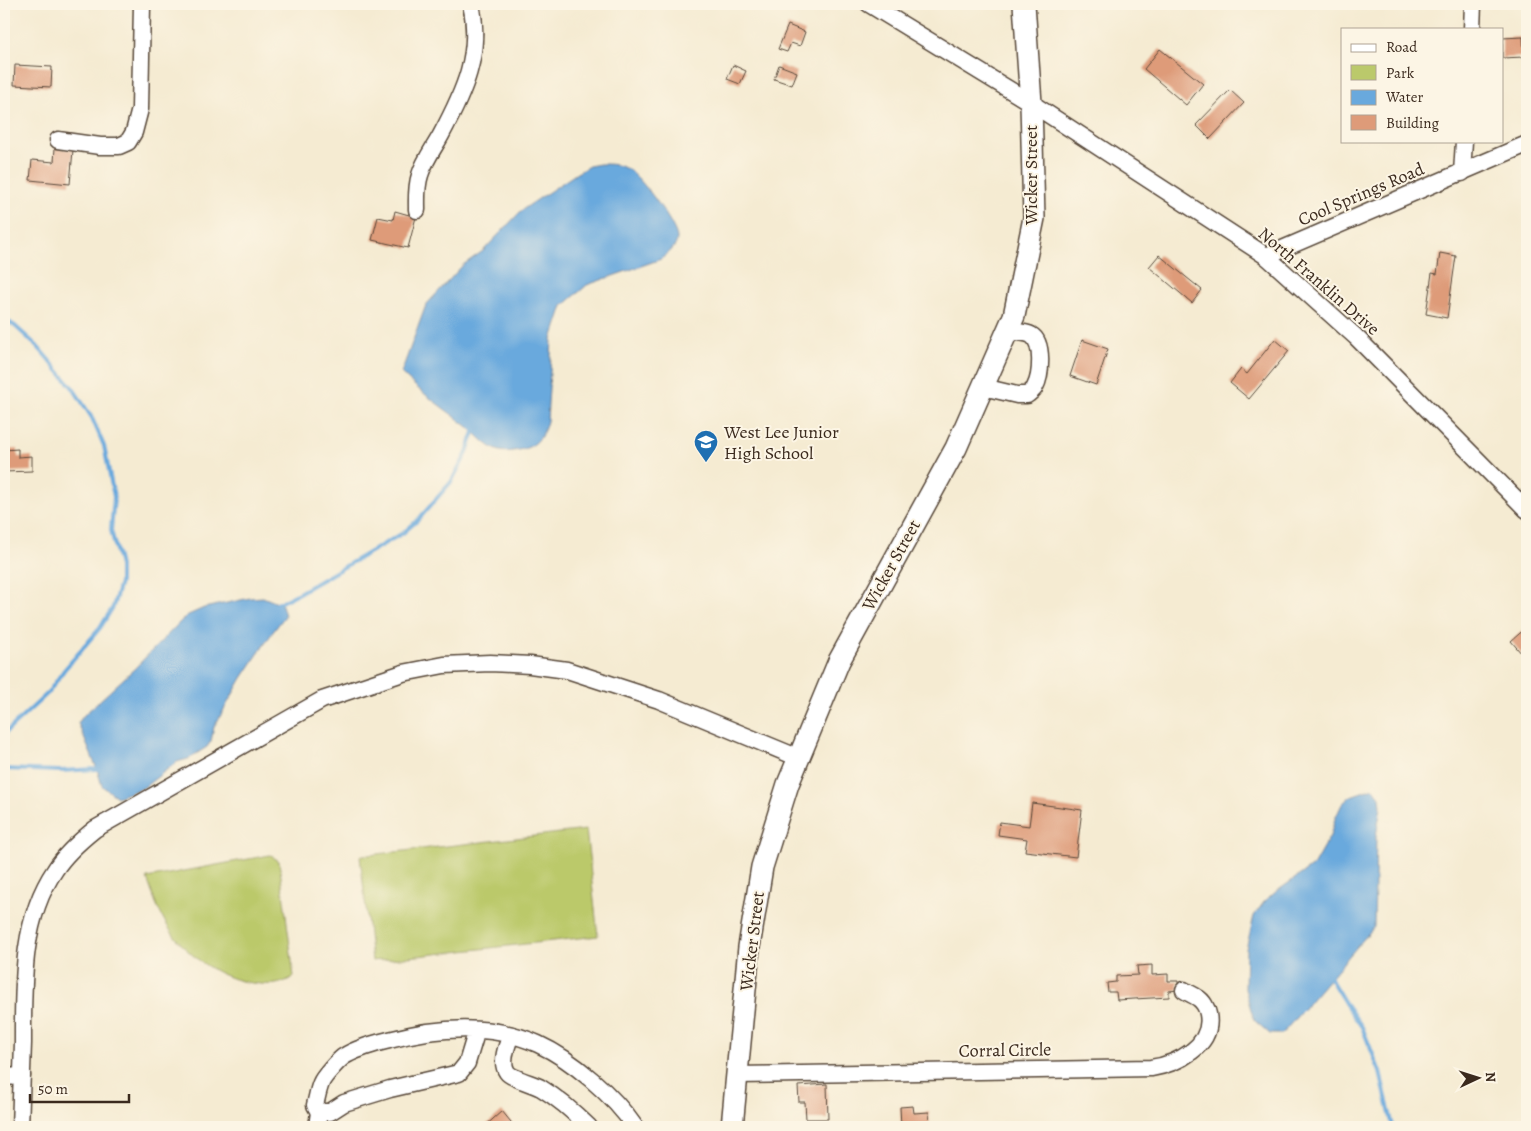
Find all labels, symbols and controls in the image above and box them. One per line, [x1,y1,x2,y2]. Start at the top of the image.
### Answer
legend [1341,28,1504,142]
text: Road [1386,37,1418,57]
text: Park [1386,63,1415,83]
text: Water [1385,87,1423,107]
text: Building [1386,113,1439,133]
street label: Wicker Street [1019,125,1043,226]
street label: Cool Springs Road [1294,156,1428,231]
street label: North Franklin Drive [1253,222,1385,340]
place label: West Lee Junior High School [723,420,839,465]
school or university icon: West Lee Junior High School [693,429,719,463]
street label: Wicker Street [856,515,926,615]
street label: Wicker Street [734,890,770,993]
street label: Corral Circle [958,1037,1052,1063]
north arrow [1454,1054,1504,1104]
scale bar [30,1071,129,1103]
text: N [1481,1071,1500,1083]
text: 50 m [38,1079,68,1099]

